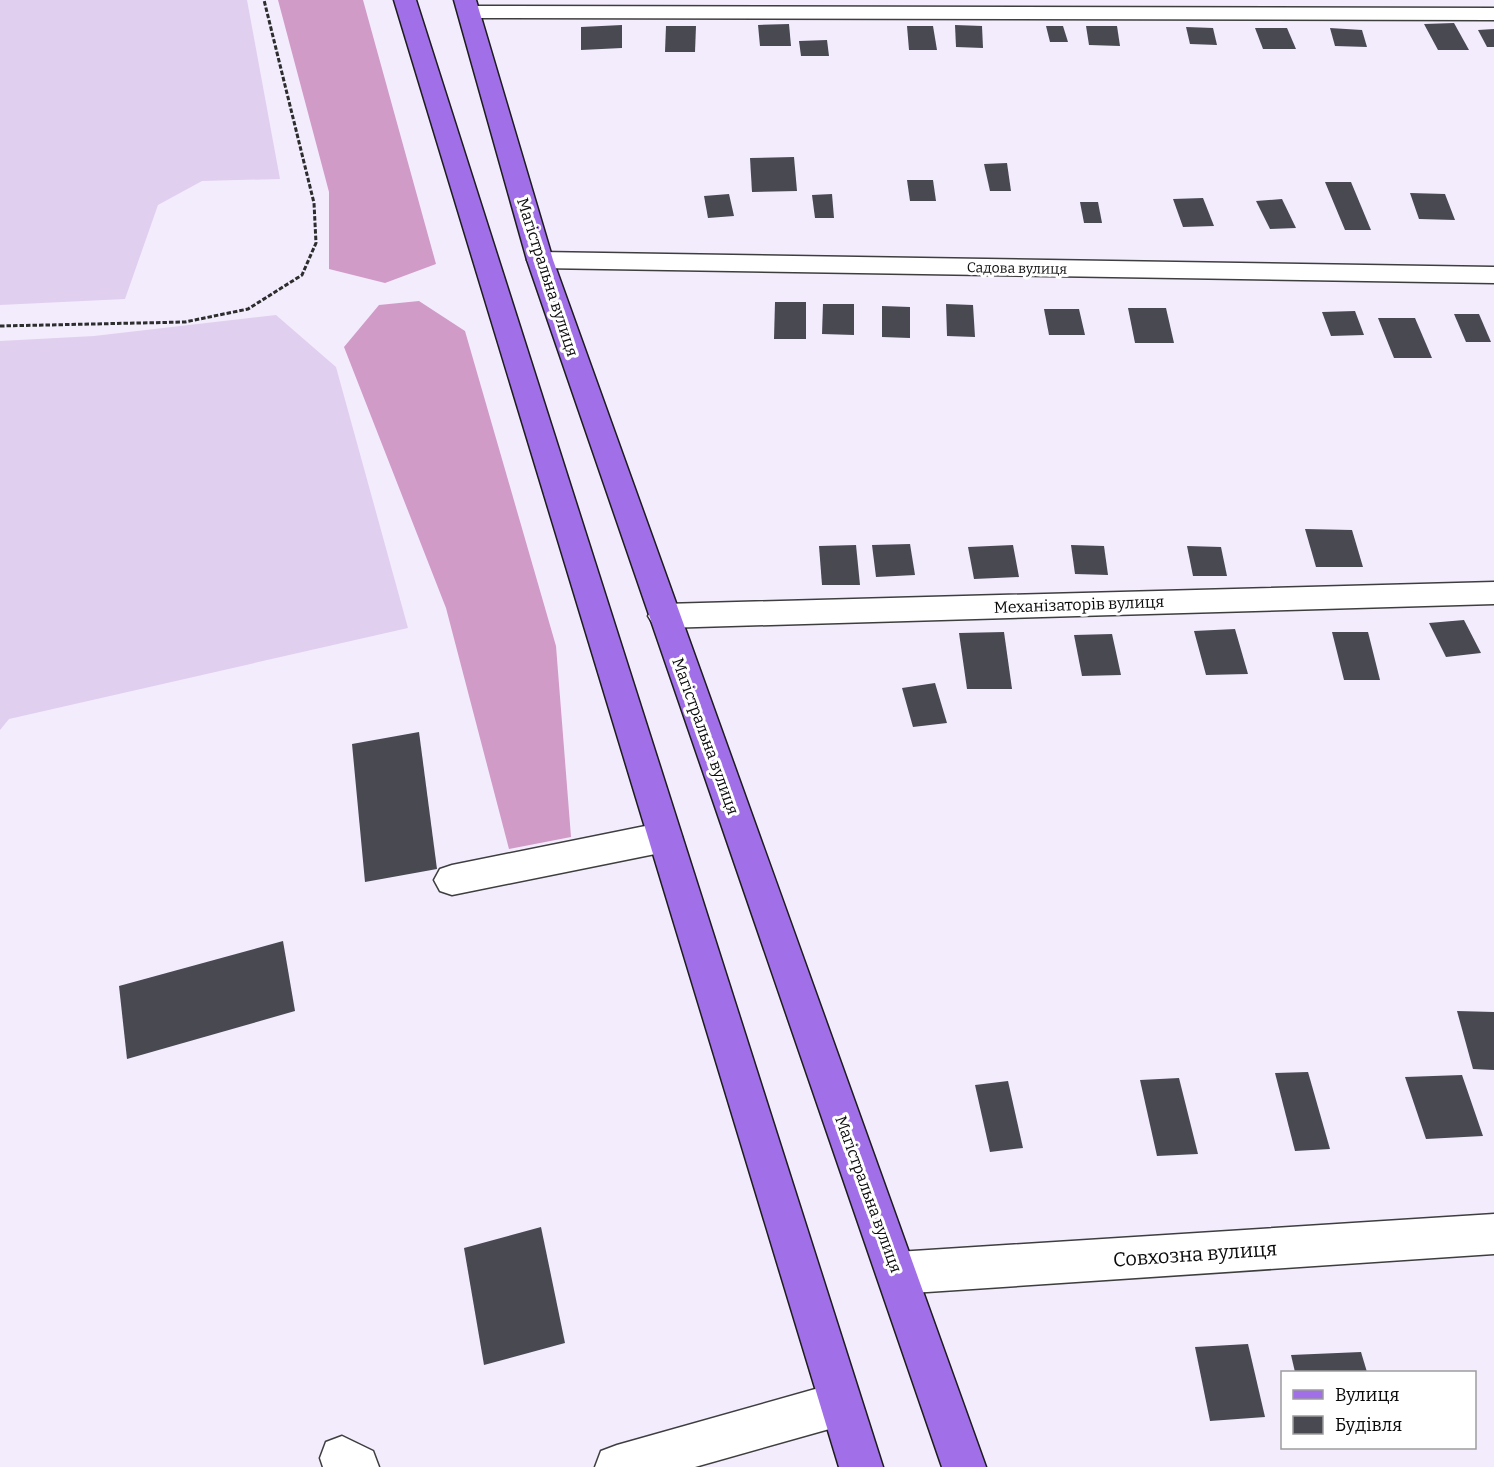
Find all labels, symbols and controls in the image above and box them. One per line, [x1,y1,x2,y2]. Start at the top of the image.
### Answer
street label: Магістральна вулиця [513,195,582,359]
street label: Садова вулиця [967,259,1068,278]
street label: Механізаторів вулиця [993,592,1165,617]
street label: Магістральна вулиця [668,655,743,817]
street label: Магістральна вулиця [831,1113,906,1275]
street label: Совхозна вулиця [1112,1236,1278,1272]
legend [1281,1371,1476,1449]
text: Вулиця [1335,1384,1399,1406]
text: Будівля [1335,1414,1402,1436]

